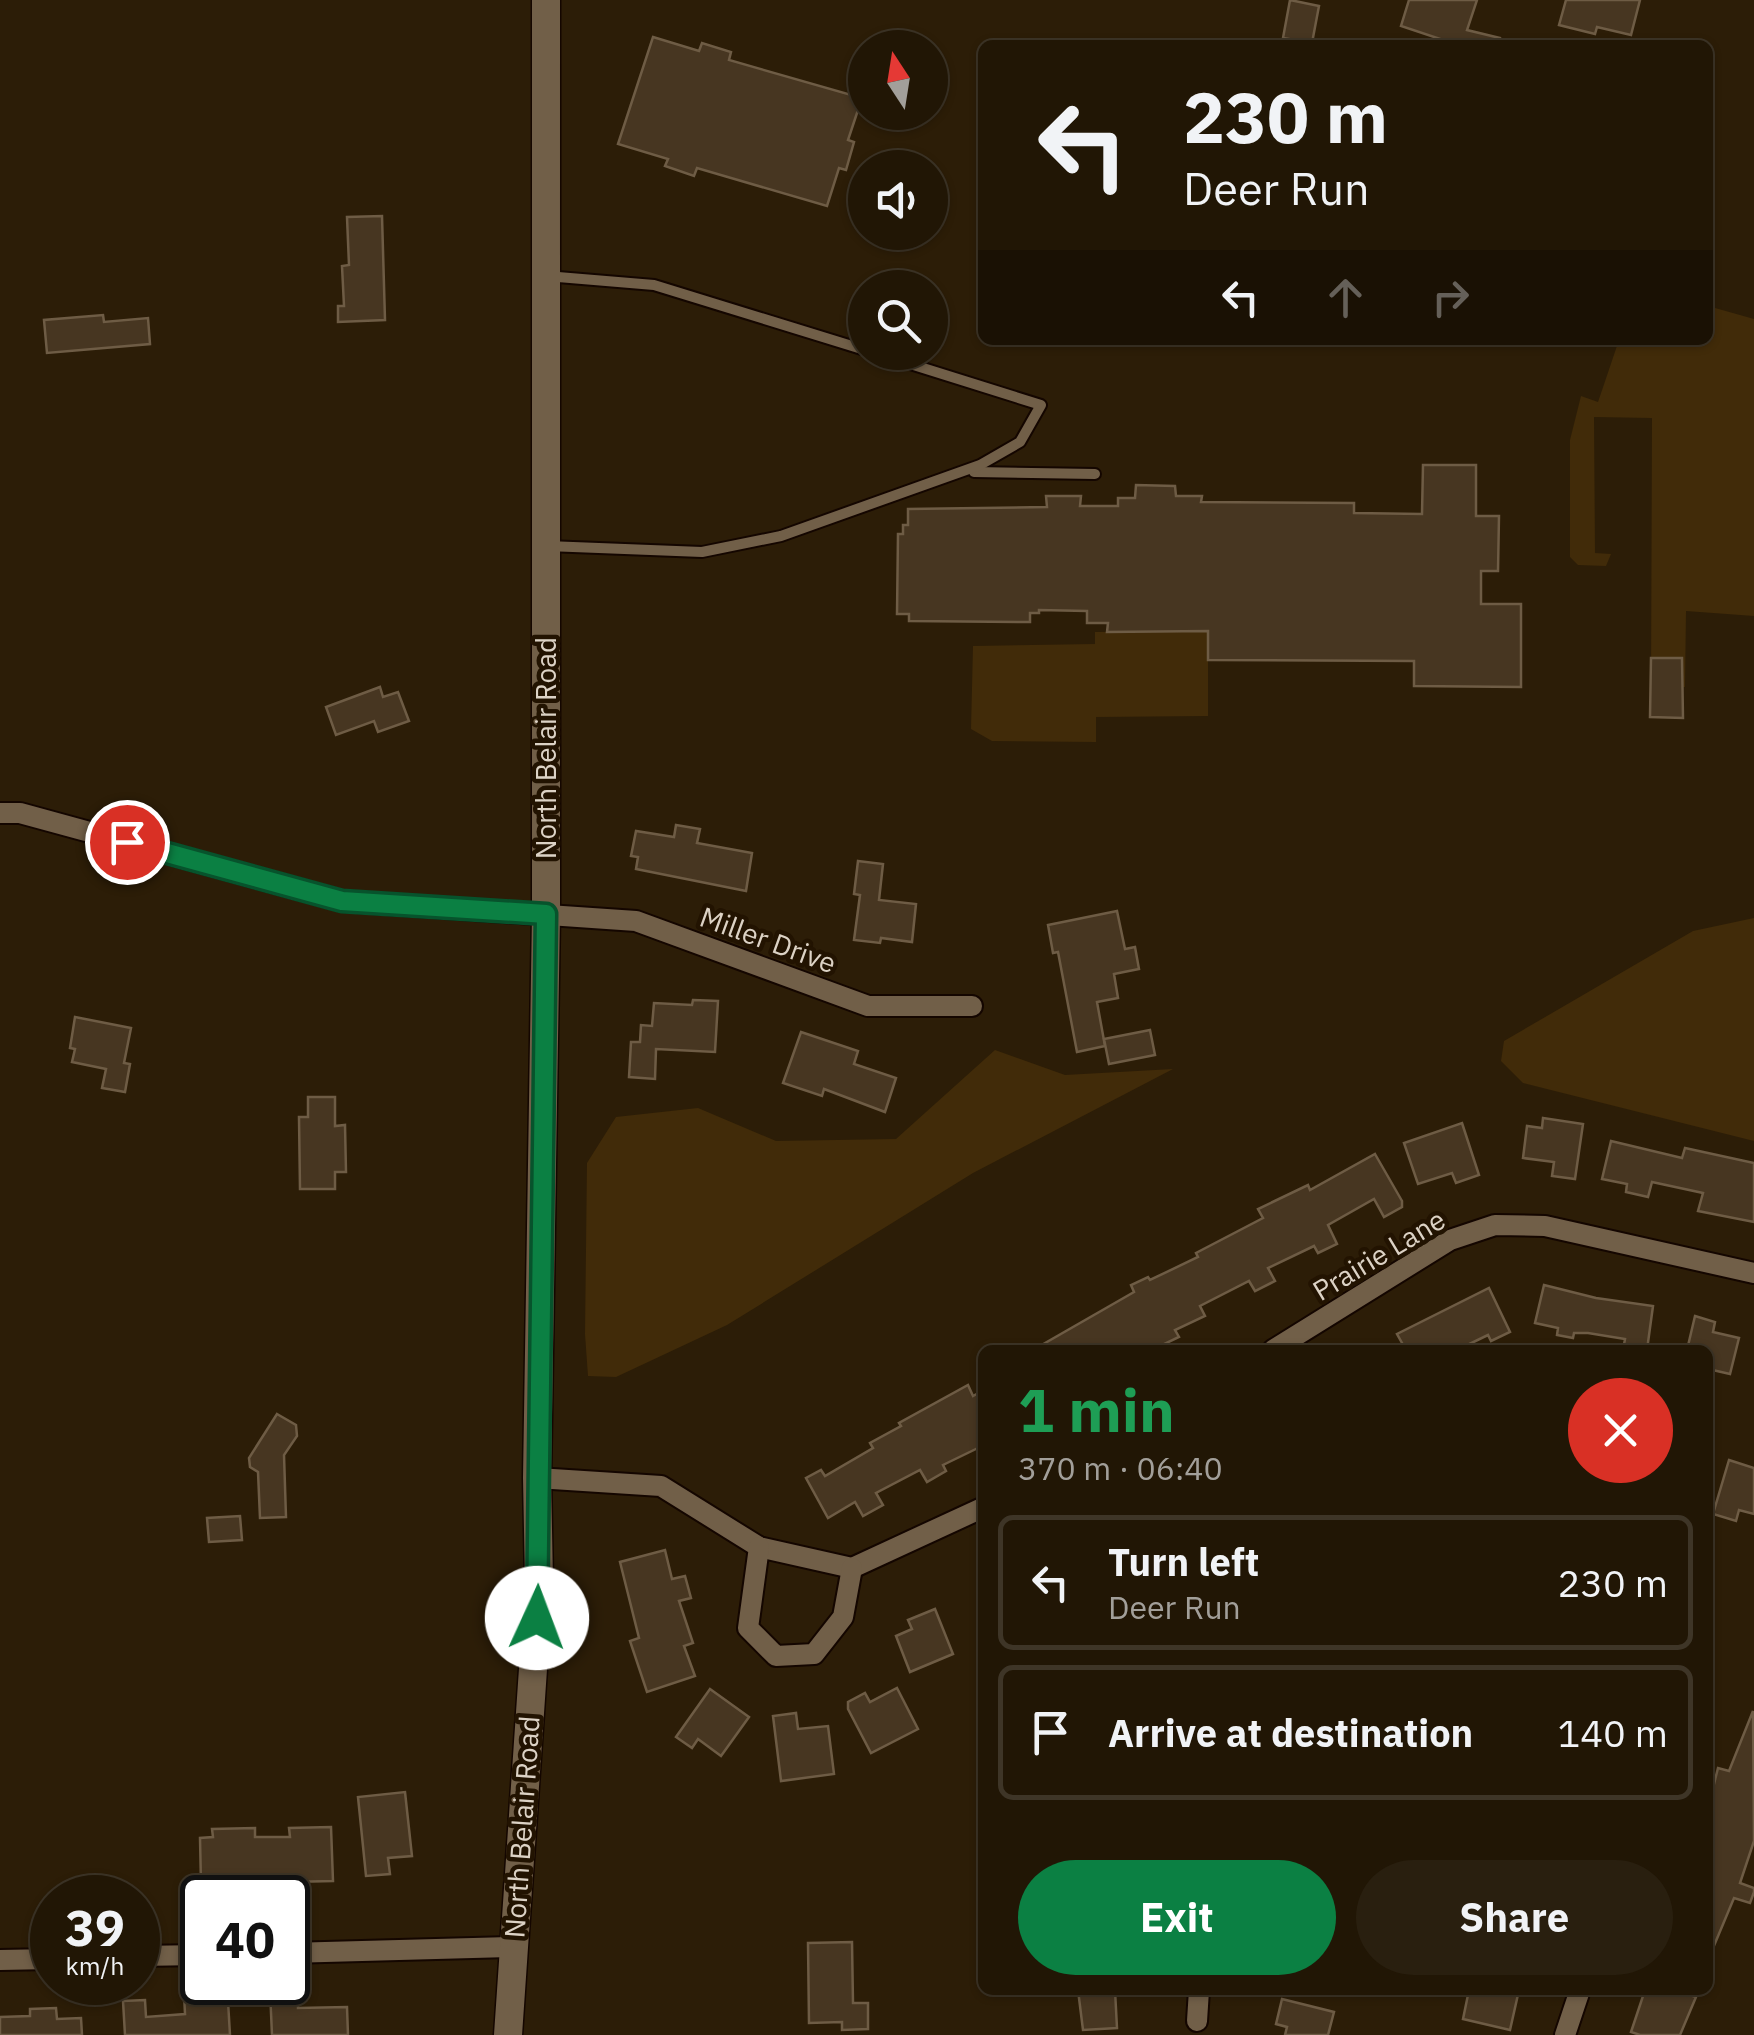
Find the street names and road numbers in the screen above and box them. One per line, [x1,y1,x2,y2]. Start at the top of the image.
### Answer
street label: North Belair Road [527,637,564,859]
street label: Miller Drive [695,898,841,981]
street label: Prairie Lane [1306,1201,1452,1309]
street label: North Belair Road [495,1715,548,1939]

